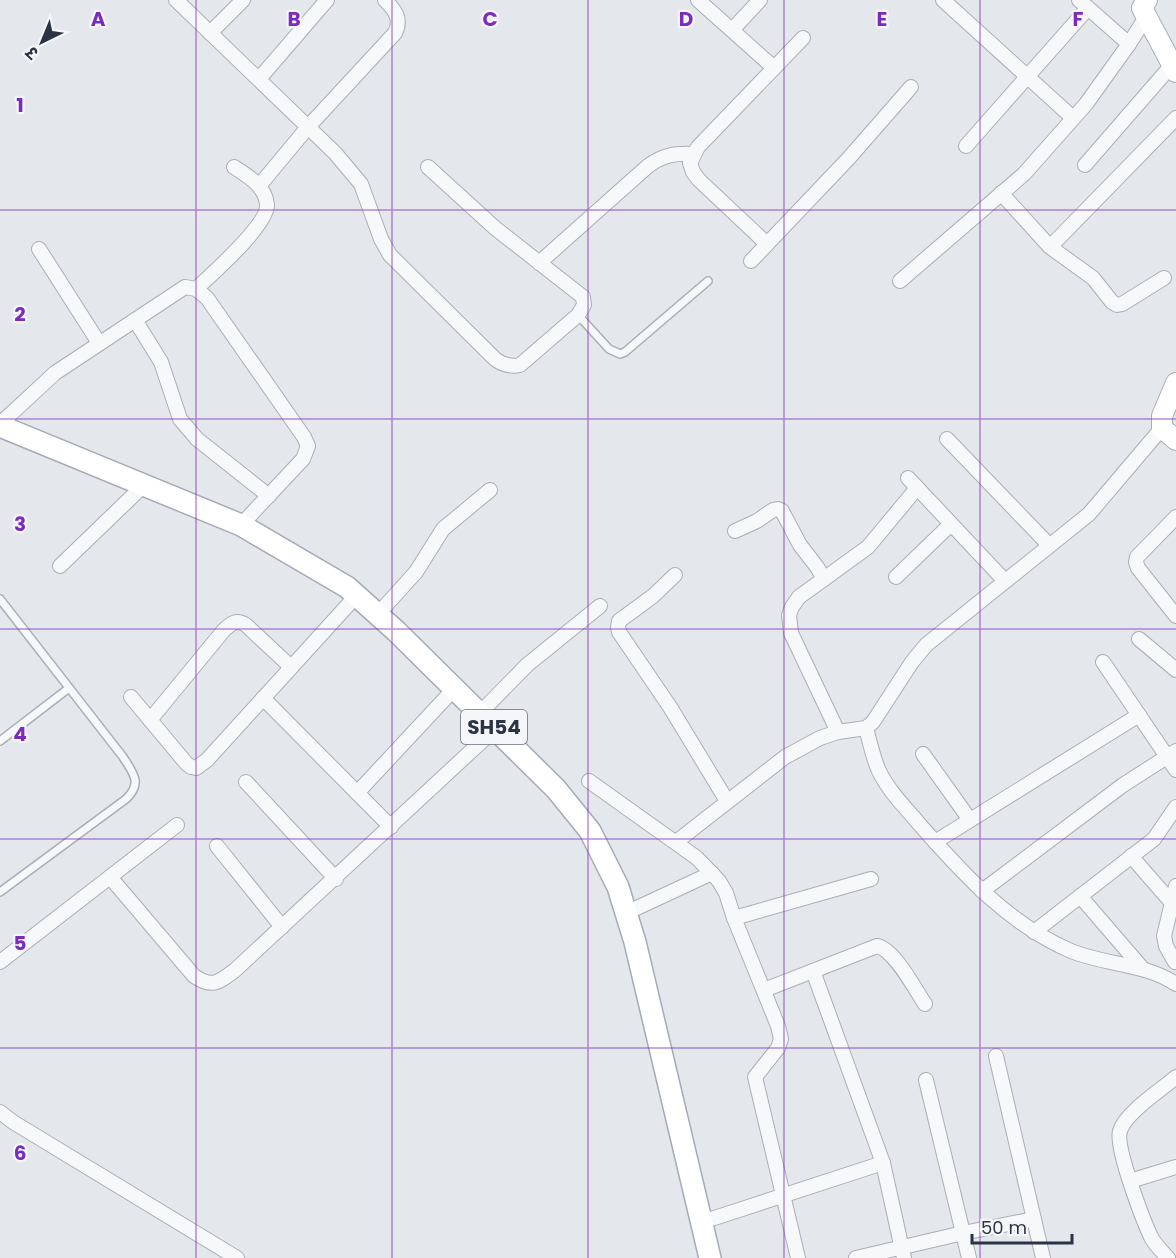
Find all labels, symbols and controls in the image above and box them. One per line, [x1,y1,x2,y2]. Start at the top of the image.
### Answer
text: A [91,5,106,33]
text: B [287,5,301,33]
text: C [482,5,498,33]
text: D [679,5,693,33]
text: E [877,5,887,33]
text: F [1073,5,1084,33]
north arrow [12,12,72,72]
text: उ [20,40,44,65]
text: 1 [16,91,24,119]
text: 2 [14,300,26,328]
text: 3 [14,510,26,538]
road number: SH54 [461,710,527,744]
text: 4 [13,720,27,748]
text: 5 [14,929,27,957]
text: 6 [14,1139,26,1167]
scale bar [972,1207,1072,1245]
text: 50 m [981,1215,1027,1240]

